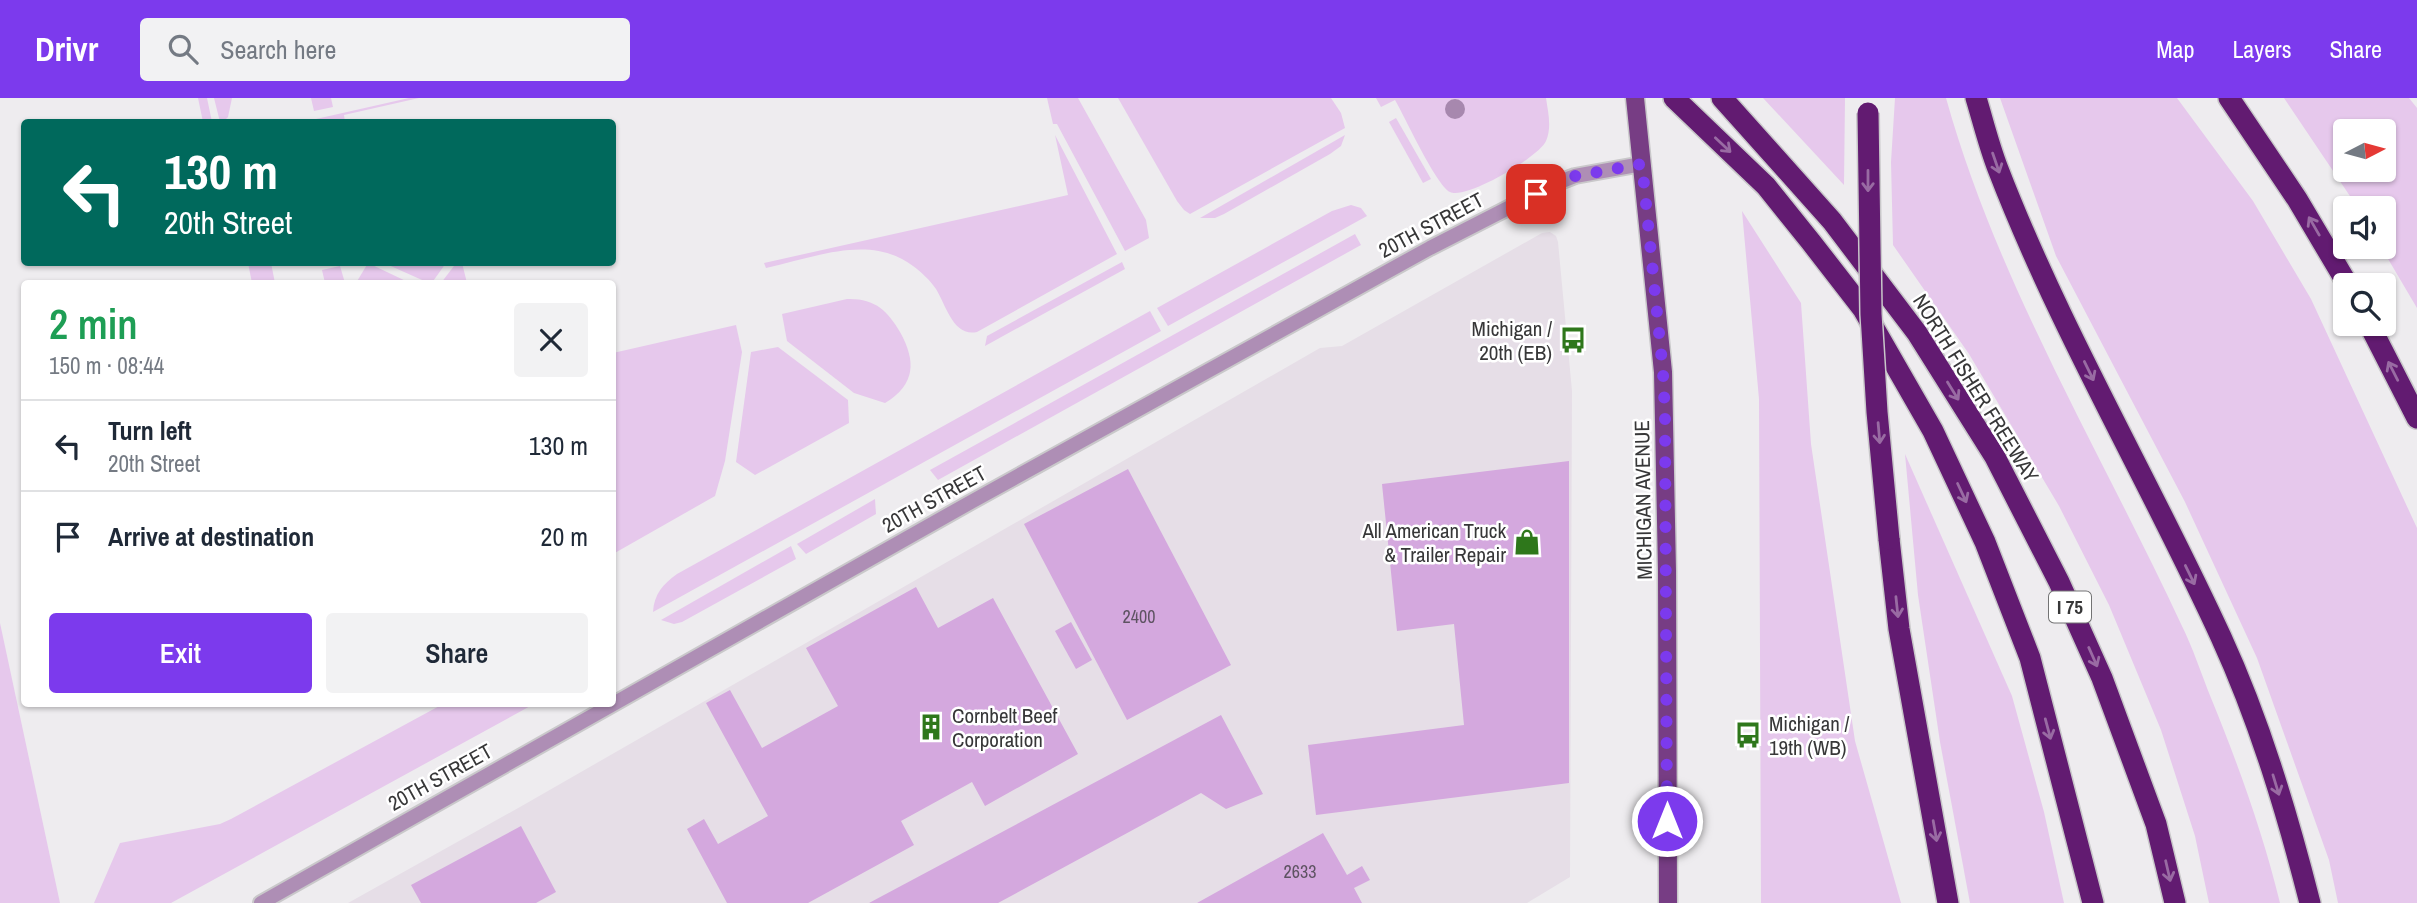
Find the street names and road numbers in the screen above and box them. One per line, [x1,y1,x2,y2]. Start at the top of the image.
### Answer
street label: 20TH STREET [1373,185,1489,265]
street label: NORTH FISHER FREEWAY [1906,288,2046,488]
street label: MICHIGAN AVENUE [1627,420,1659,580]
street label: 20TH STREET [877,458,992,540]
road number: I 75 [2049,592,2091,622]
street label: 20TH STREET [383,736,498,818]

